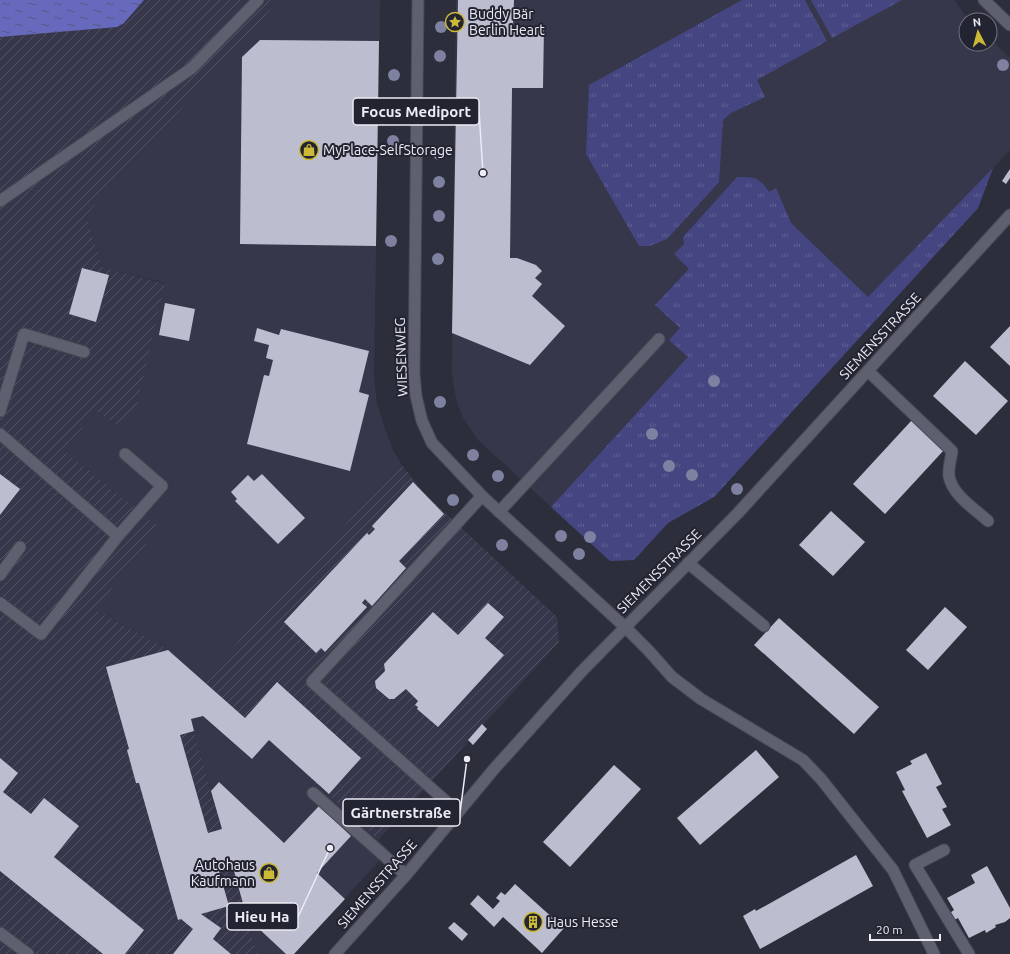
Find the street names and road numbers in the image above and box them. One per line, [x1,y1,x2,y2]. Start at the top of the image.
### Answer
street label: SIEMENSSTRASSE [836,289,924,382]
street label: WIESENWEG [392,317,410,397]
street label: SIEMENSSTRASSE [614,526,704,616]
street label: SIEMENSSTRASSE [334,836,420,932]

